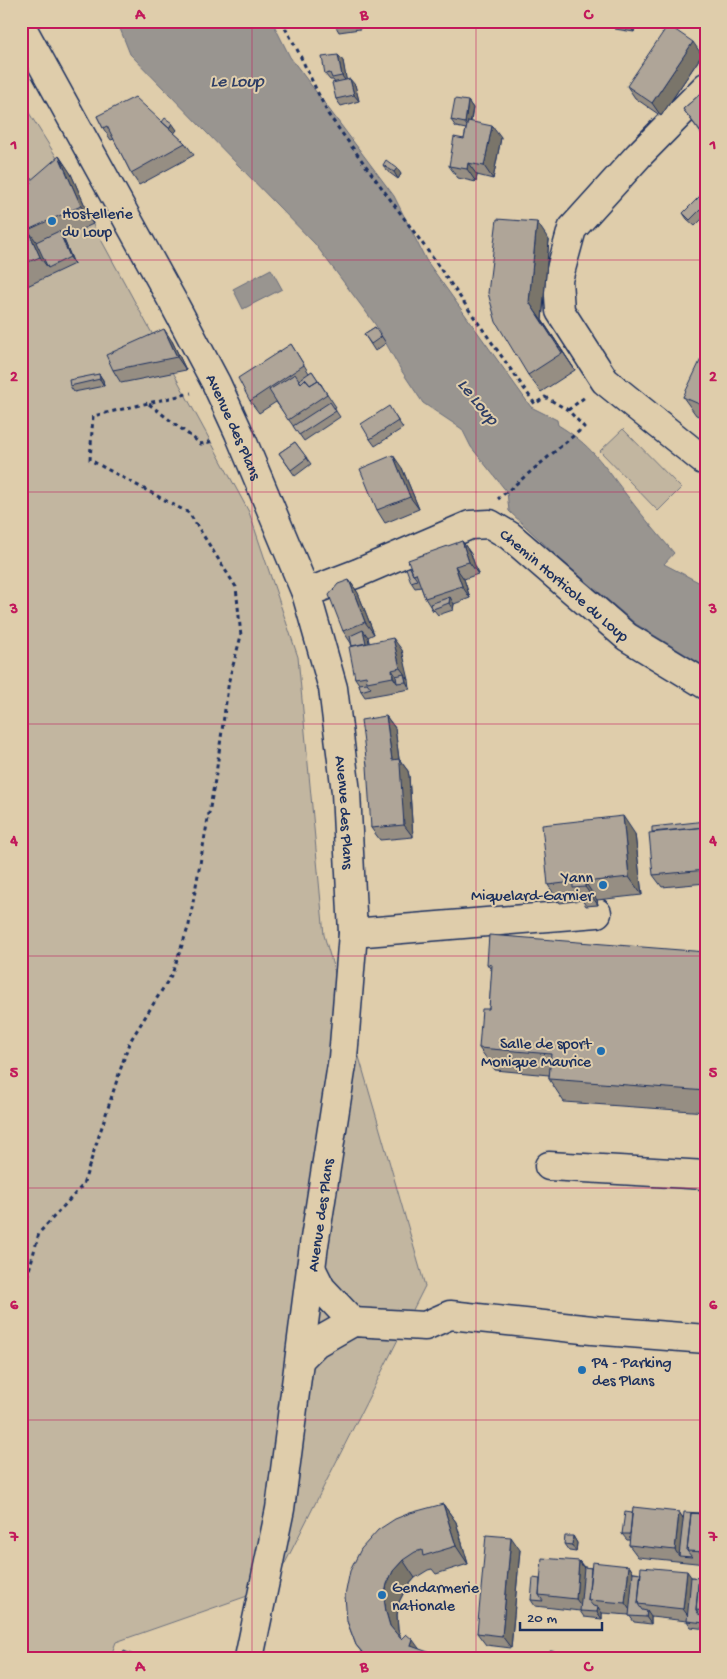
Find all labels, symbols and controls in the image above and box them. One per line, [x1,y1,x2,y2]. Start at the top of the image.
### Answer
text: A [134,7,146,26]
text: B [359,7,369,26]
text: C [583,7,594,26]
water label: Le Loup [210,72,265,93]
text: 1 [10,137,17,156]
text: 1 [709,137,716,156]
place label: Hostellerie du Loup [62,206,134,243]
marker: Hostellerie du Loup [46,215,58,227]
text: 2 [10,369,18,388]
text: 2 [709,369,717,388]
street label: Avenue des Plans [200,372,264,484]
water label: Le Loup [452,375,503,431]
street label: Chemin Horticole du Loup [495,526,632,647]
text: 3 [9,601,18,620]
text: 3 [708,601,717,620]
street label: Avenue des Plans [329,755,356,871]
text: 4 [9,833,18,852]
text: 4 [708,833,717,852]
place label: Yann Miquelard-Garnier [471,870,594,907]
marker: Yann Miquelard-Garnier [597,879,609,891]
place label: Salle de sport Monique Maurice [481,1036,592,1073]
marker: Salle de sport Monique Maurice [595,1045,607,1057]
text: 5 [10,1065,19,1084]
text: 5 [709,1065,718,1084]
street label: Avenue des Plans [305,1157,340,1273]
text: 6 [10,1297,19,1316]
text: 6 [709,1297,718,1316]
place label: P4 - Parking des Plans [591,1355,672,1392]
marker: P4 - Parking des Plans [576,1364,588,1376]
text: 7 [9,1529,19,1548]
text: 7 [708,1529,718,1548]
place label: Gendarmerie nationale [392,1580,480,1617]
marker: Gendarmerie nationale [376,1589,388,1601]
scale bar [520,1599,602,1631]
text: 20 m [527,1610,557,1628]
text: A [134,1659,146,1678]
text: B [359,1659,369,1678]
text: C [583,1659,594,1678]

